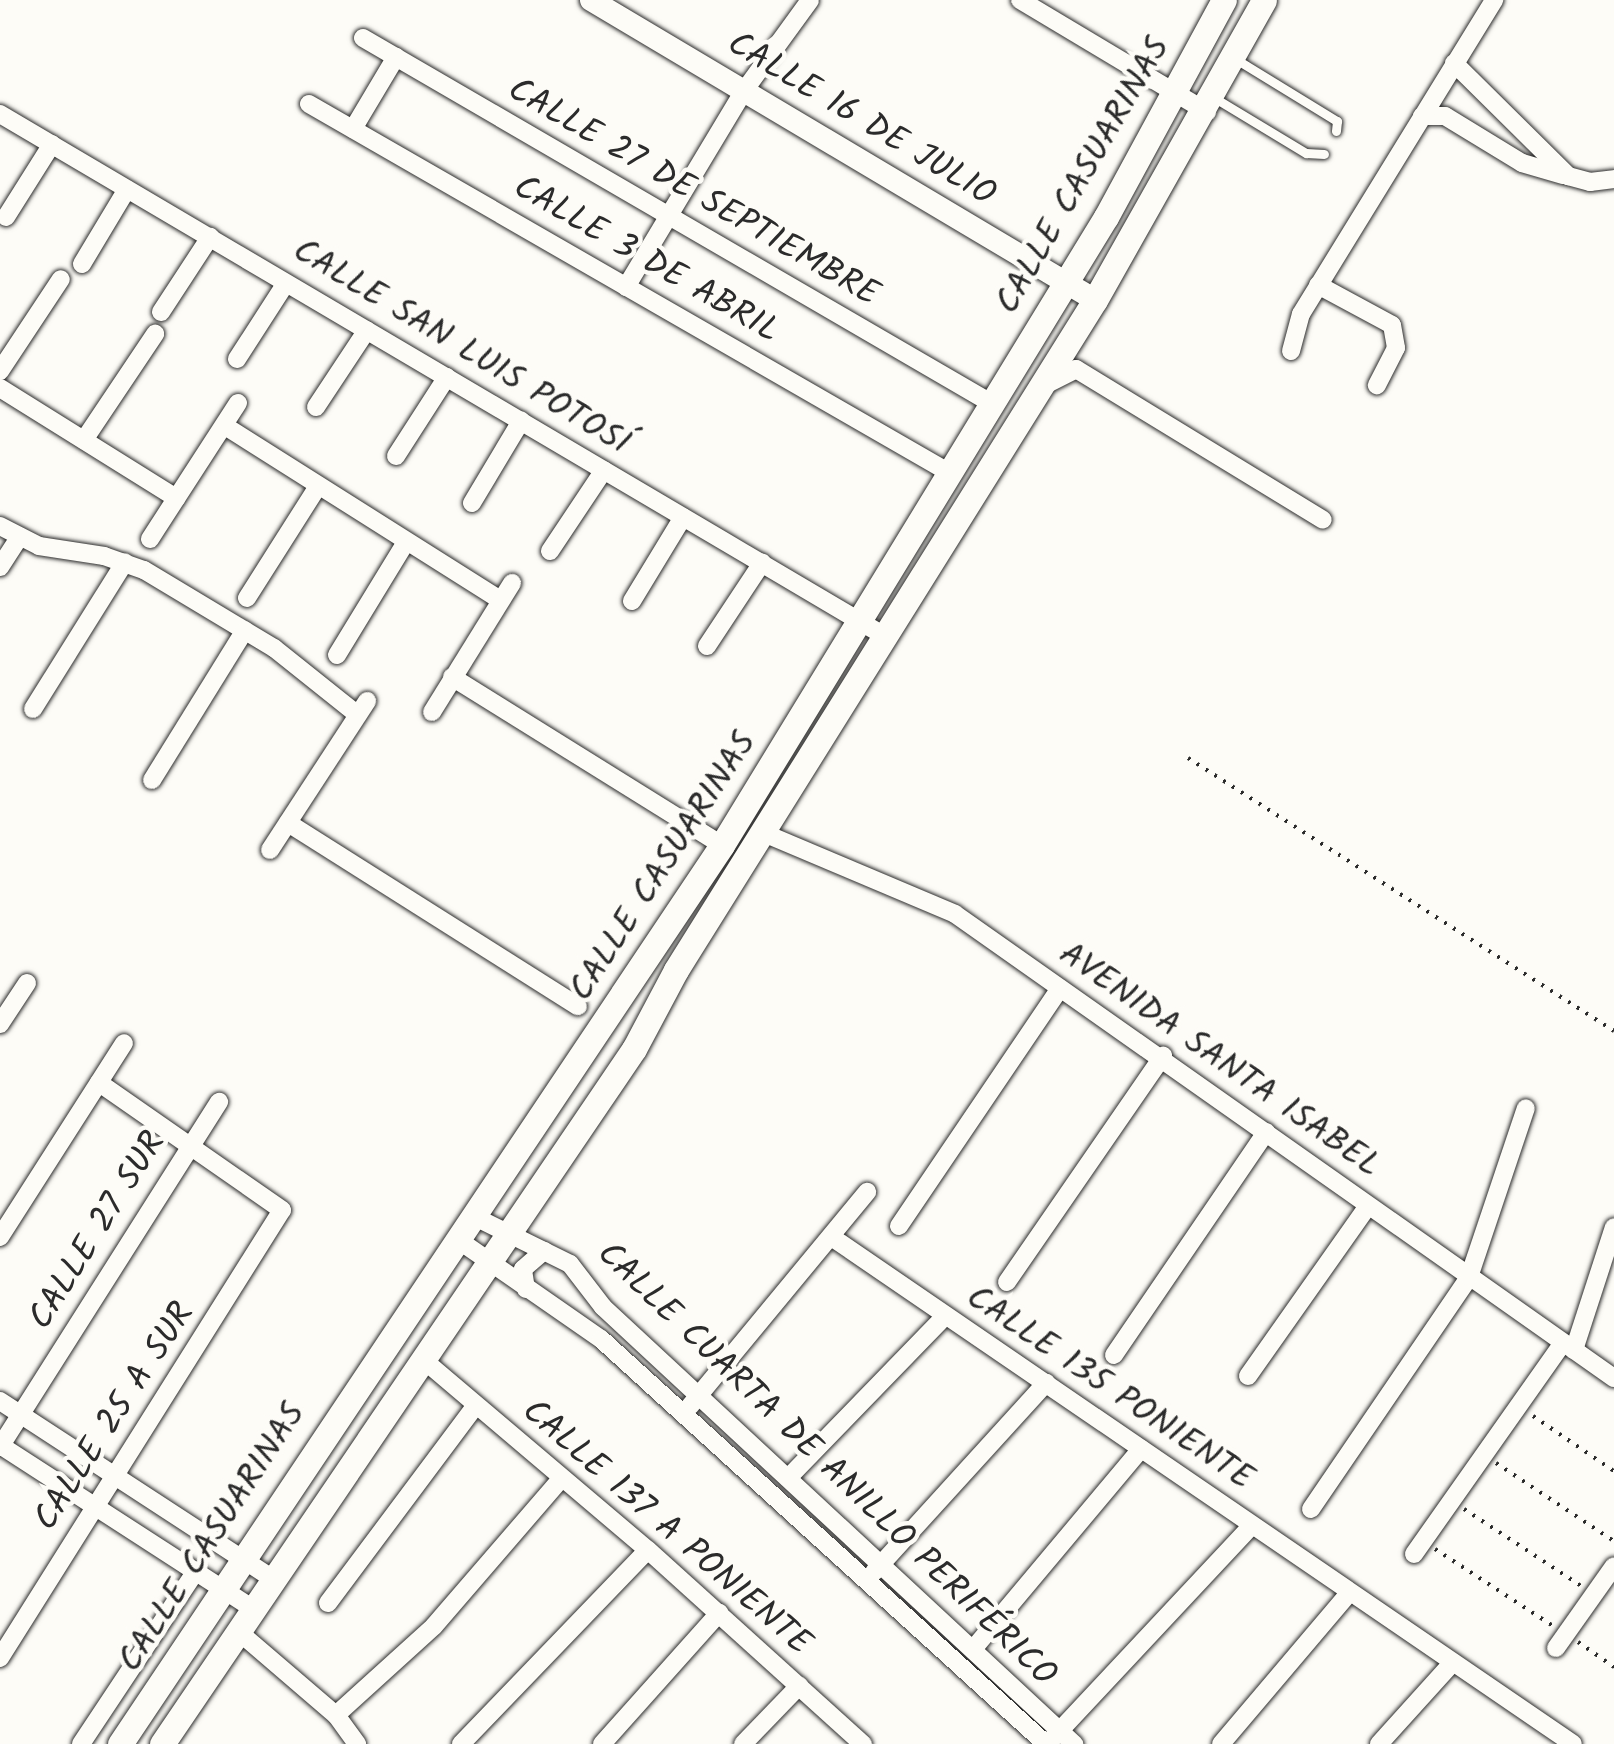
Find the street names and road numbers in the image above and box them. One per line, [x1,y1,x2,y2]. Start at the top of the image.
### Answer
street label: CALLE 16 DE JULIO [719,23,1003,217]
street label: CALLE CASUARINAS [988,30,1180,322]
street label: CALLE 27 DE SEPTIEMBRE [500,69,886,317]
street label: CALLE 3 DE ABRIL [506,167,786,353]
street label: CALLE SAN LUIS POTOSÍ [285,231,637,465]
street label: CALLE CASUARINAS [561,724,767,1010]
street label: AVENIDA SANTA ISABEL [1050,934,1388,1188]
street label: CALLE 27 SUR [20,1124,176,1338]
street label: CALLE CUARTA DE ANILLO PERIFÉRICO [588,1234,1064,1696]
street label: CALLE 135 PONIENTE [958,1277,1260,1501]
street label: CALLE 25 A SUR [26,1295,204,1539]
street label: CALLE 137 A PONIENTE [513,1391,819,1665]
street label: CALLE CASUARINAS [110,1395,316,1681]

